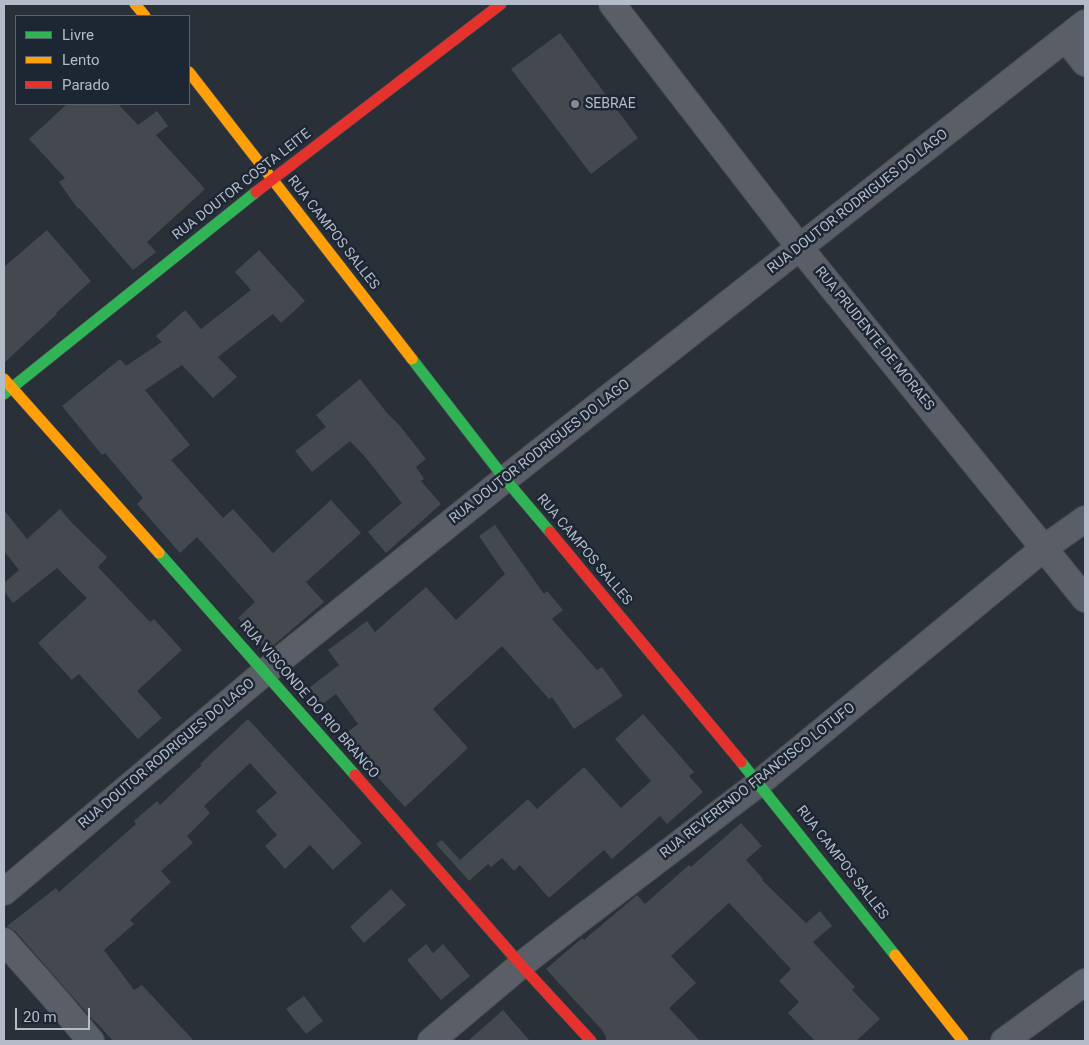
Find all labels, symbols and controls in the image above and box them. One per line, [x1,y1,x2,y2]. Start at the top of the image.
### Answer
legend [15,15,190,105]
text: Livre [62,26,94,44]
text: Lento [62,51,100,69]
text: Parado [62,76,110,94]
place label: SEBRAE [585,96,636,112]
marker: SEBRAE [569,98,581,110]
street label: RUA DOUTOR COSTA LEITE [170,126,314,244]
street label: RUA DOUTOR RODRIGUES DO LAGO [764,126,952,278]
street label: RUA CAMPOS SALLES [283,173,383,293]
street label: RUA PRUDENTE DE MORAES [811,264,937,414]
street label: RUA DOUTOR RODRIGUES DO LAGO [446,376,634,528]
street label: RUA CAMPOS SALLES [533,491,635,609]
street label: RUA VISCONDE DO RIO BRANCO [236,618,382,782]
street label: RUA DOUTOR RODRIGUES DO LAGO [76,675,258,833]
street label: RUA REVERENDO FRANCISCO LOTUFO [657,700,859,862]
street label: RUA CAMPOS SALLES [792,803,892,923]
scale bar [18,998,92,1030]
text: 20 m [23,1008,57,1026]

